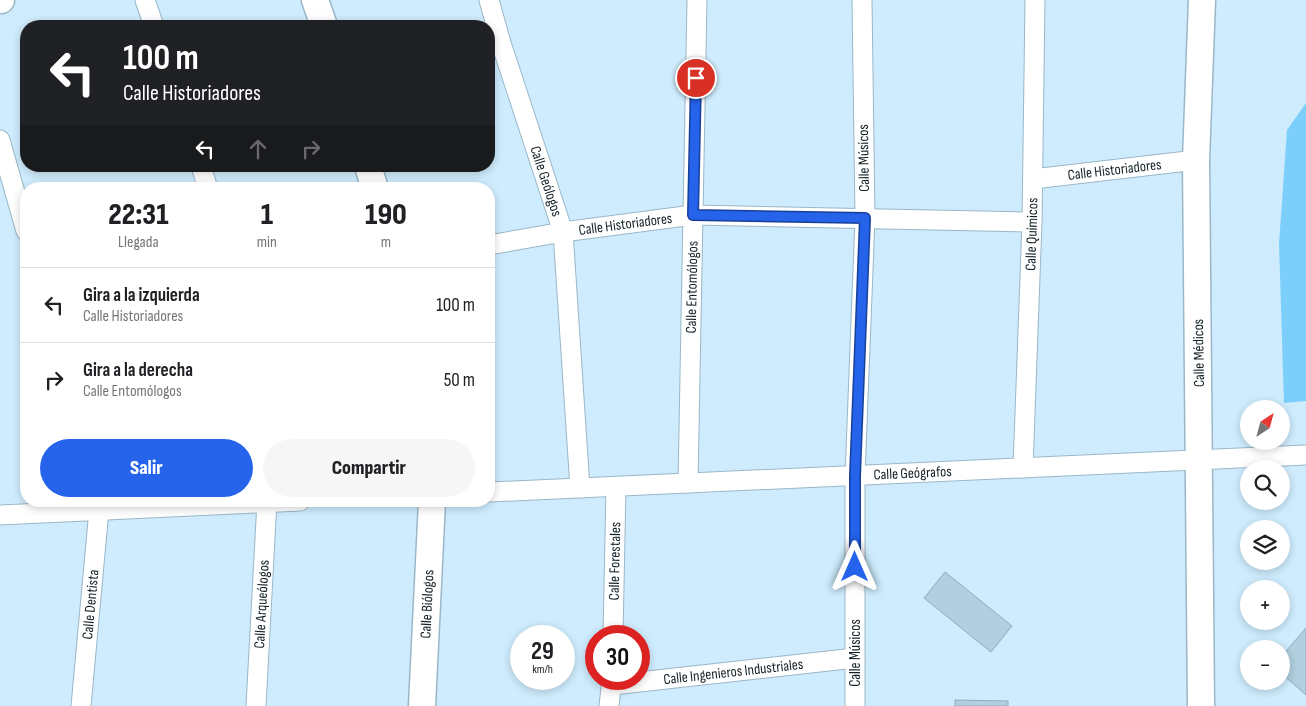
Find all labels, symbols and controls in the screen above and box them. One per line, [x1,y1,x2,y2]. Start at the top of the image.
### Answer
text: 100 m [123,37,199,80]
icon: left [40,40,105,105]
pin [675,57,717,99]
icon: arrive [682,64,710,92]
text: Calle Historiadores [123,80,261,107]
street label: Calle Músicos [854,124,874,192]
icon: left [191,135,219,163]
icon: ahead [244,135,272,163]
icon: right [297,135,325,163]
street label: Calle Geólogos [526,143,567,219]
street label: Calle Historiadores [1067,155,1162,184]
text: 22:31 [108,197,169,233]
text: 1 [261,197,273,233]
text: 190 [365,197,407,233]
street label: Calle Químicos [1021,197,1042,271]
street label: Calle Historiadores [577,208,673,239]
text: Llegada [118,233,159,252]
text: min [257,233,277,252]
text: m [381,233,391,252]
street label: Calle Entomólogos [681,241,702,334]
text: Gira a la izquierda [83,284,200,307]
icon: left [40,291,68,319]
text: 100 m [436,294,475,317]
text: Calle Historiadores [83,307,183,326]
street label: Calle Médicos [1189,319,1209,387]
text: Gira a la derecha [83,359,193,382]
icon: right [40,366,68,394]
text: 50 m [444,369,475,392]
text: Calle Entomólogos [83,382,182,401]
north arrow [1240,400,1290,450]
map controls [1240,400,1290,690]
button: Salir [40,439,253,497]
button: Compartir [263,439,475,497]
button: search [1240,460,1290,510]
street label: Calle Geógrafos [873,462,952,484]
button: layers [1240,520,1290,570]
street label: Calle Forestales [604,522,625,600]
position arrow [828,540,880,592]
street label: Calle Arqueólogos [250,559,273,649]
street label: Calle Dentista [78,569,103,640]
street label: Calle Biólogos [416,569,438,639]
button: + [1240,580,1290,630]
street label: Calle Músicos [846,619,865,687]
speed limit sign: 30 [585,625,650,690]
text: 29 [531,636,554,667]
button: − [1240,640,1290,690]
street label: Calle Ingenieros Industriales [662,654,804,689]
text: km/h [532,662,553,677]

